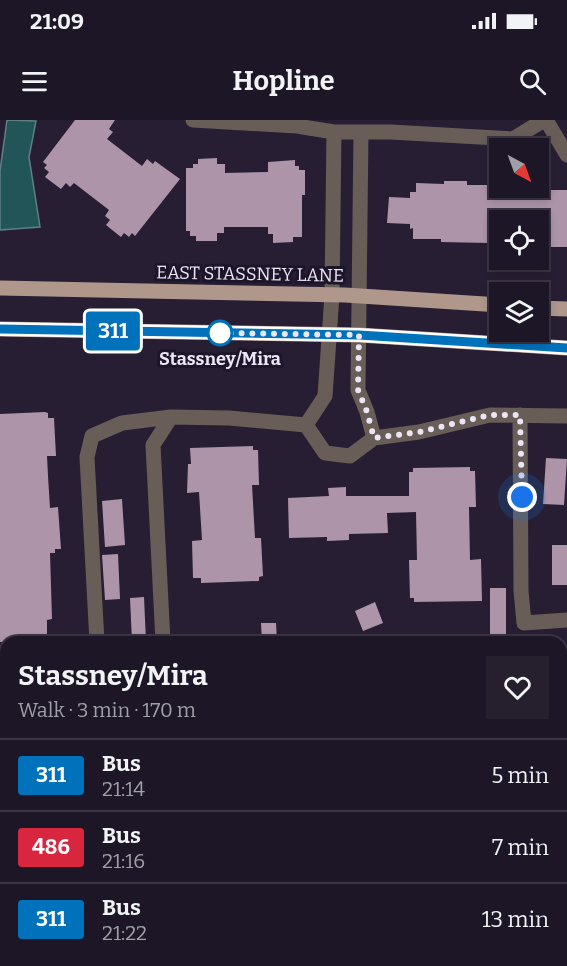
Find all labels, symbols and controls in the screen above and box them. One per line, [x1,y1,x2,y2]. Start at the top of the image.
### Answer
text: 21:09 [30,8,84,35]
icon: menu [18,65,51,98]
text: Hopline [232,65,335,97]
icon: search [516,65,549,98]
north arrow [489,138,549,198]
map controls [489,138,549,342]
button: locate [489,210,549,270]
street label: EAST STASSNEY LANE [156,261,344,287]
button: layers [489,282,549,342]
line badge: 311 [78,312,148,350]
text: 311 [98,318,128,344]
marker: Stassney/Mira [207,320,233,346]
place label: Stassney/Mira [159,348,281,370]
your location [507,482,537,512]
button: heart [486,656,549,719]
text: Stassney/Mira [18,659,208,692]
text: Walk · 3 min · 170 m [18,698,196,722]
text: Bus [102,750,141,777]
text: 311 [36,762,66,788]
text: 5 min [491,762,549,789]
text: 21:14 [102,777,145,801]
text: Bus [102,822,141,849]
text: 486 [32,834,70,860]
text: 7 min [492,834,549,861]
text: 21:16 [102,849,145,873]
text: Bus [102,894,141,921]
text: 311 [36,906,66,932]
text: 13 min [482,906,549,933]
text: 21:22 [102,921,147,945]

